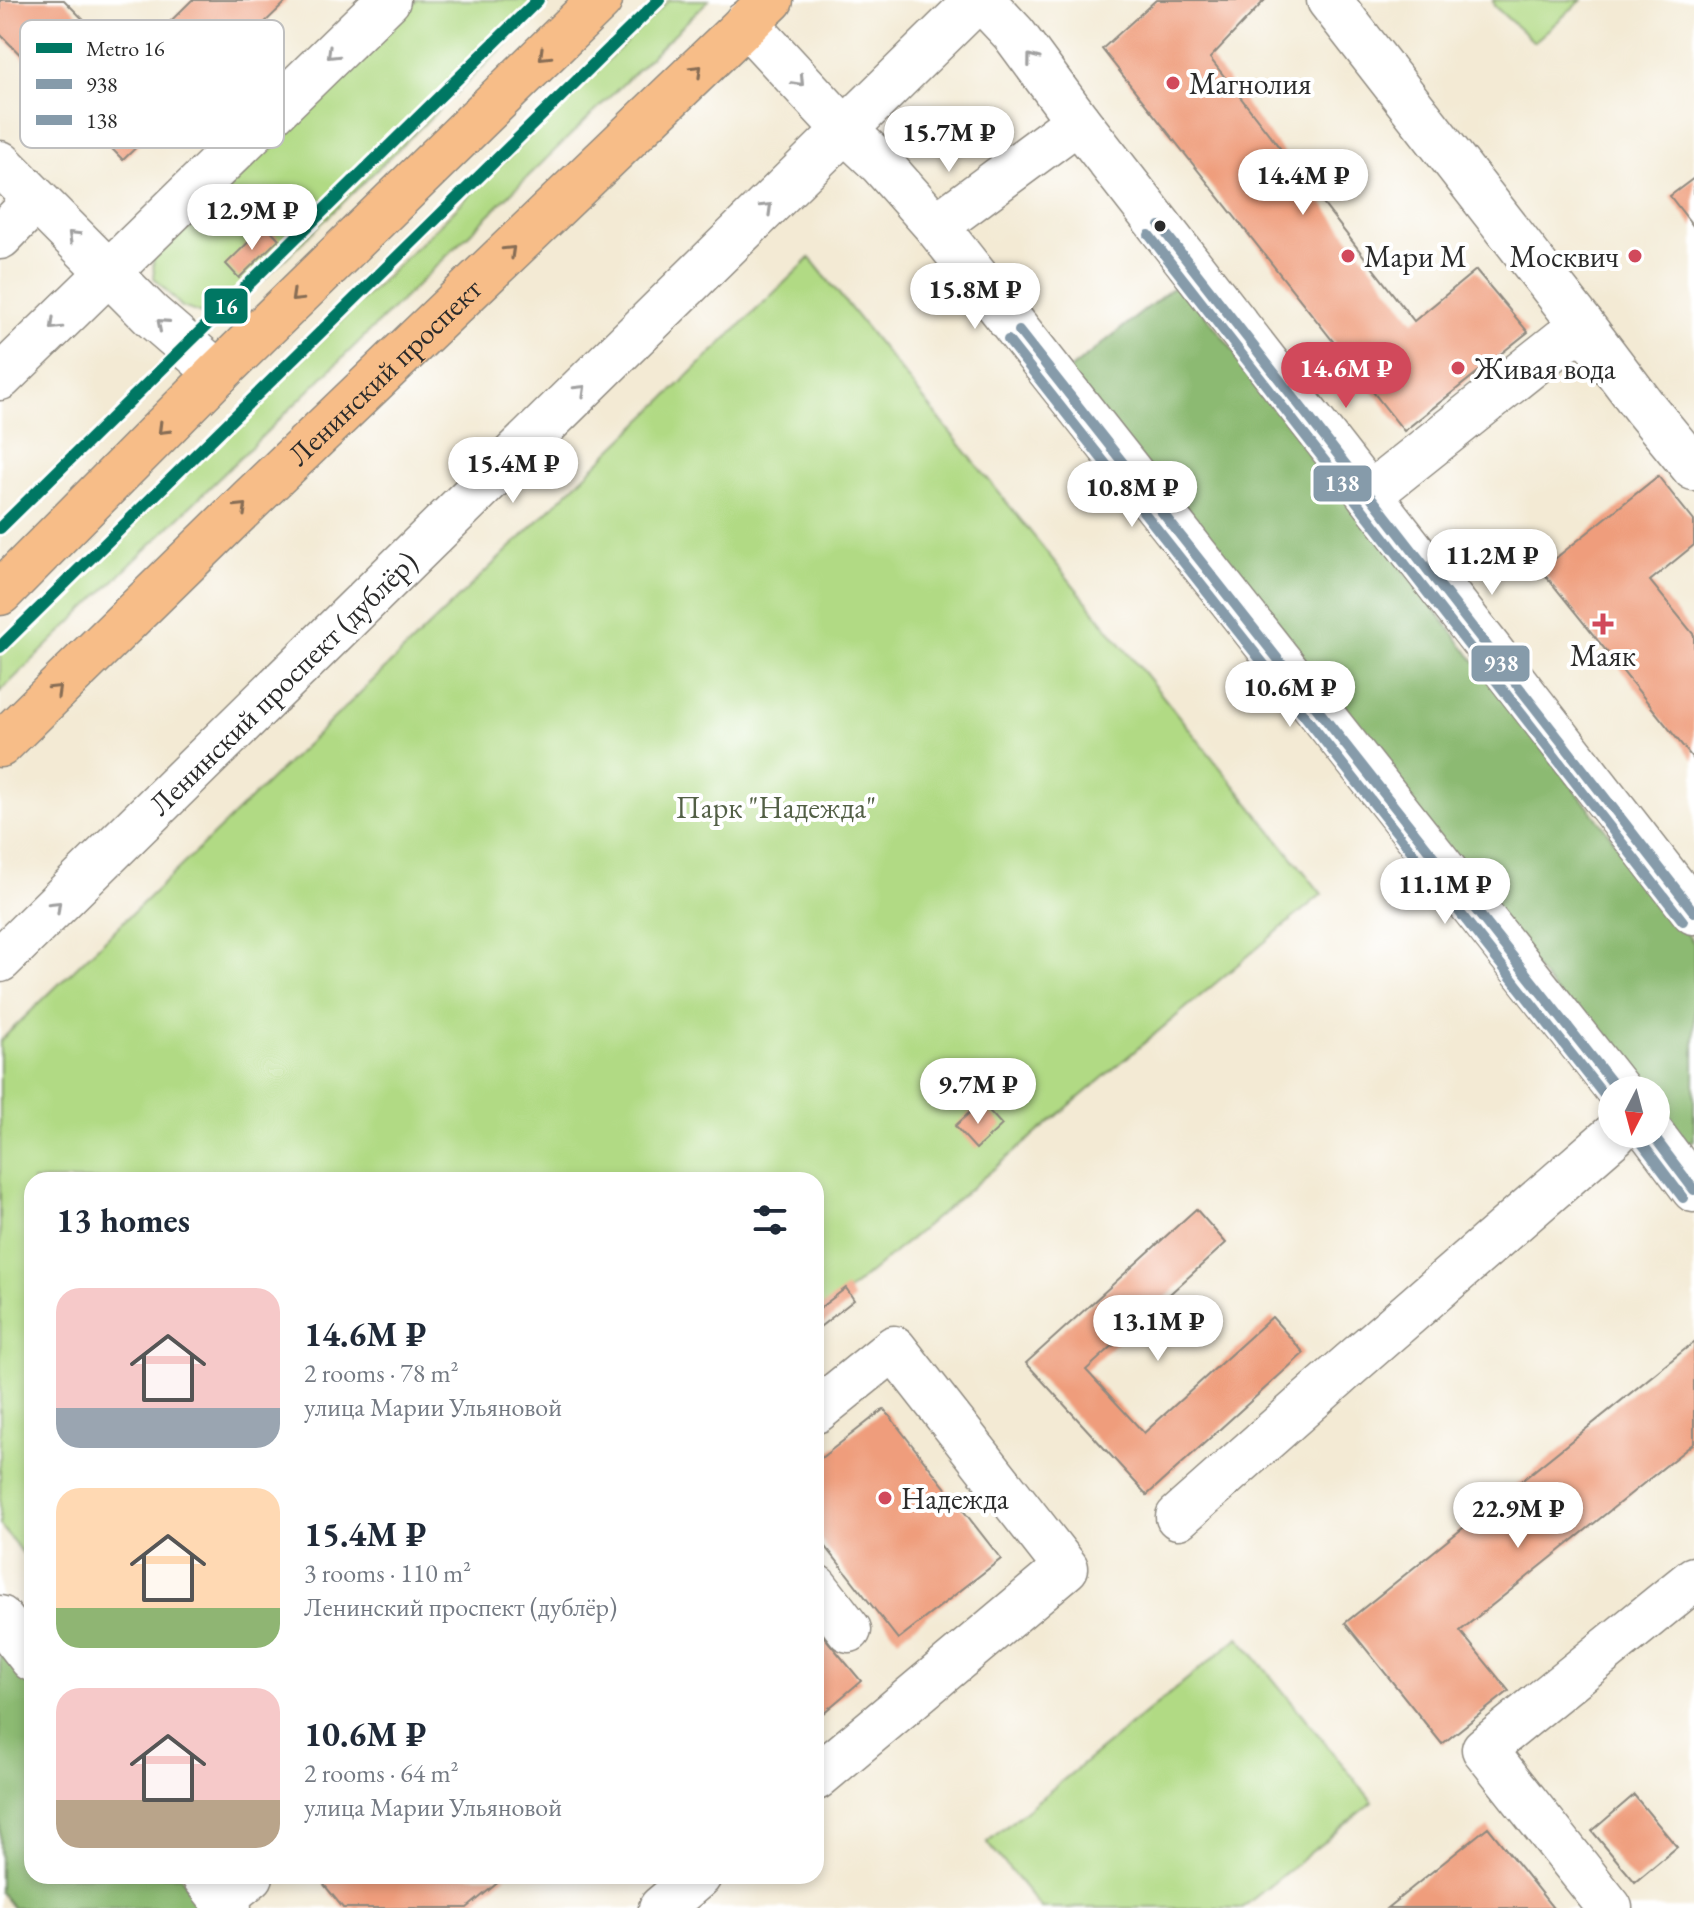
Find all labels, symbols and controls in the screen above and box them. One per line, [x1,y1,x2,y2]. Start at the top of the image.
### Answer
legend [20,20,284,148]
text: Metro 16 [86,34,165,63]
one-way arrow [327,45,341,60]
one-way arrow [539,45,553,60]
one-way arrow [1028,53,1042,68]
place label: Магнолия [1189,64,1311,103]
one-way arrow [688,65,702,80]
text: 938 [86,70,118,99]
one-way arrow [790,71,804,86]
marker: Магнолия [1164,74,1182,92]
text: 138 [86,106,118,135]
pin: 15.7M ₽ [875,106,1023,174]
text: 15.7M ₽ [902,115,996,149]
pin: 14.4M ₽ [1229,149,1377,217]
text: 14.4M ₽ [1256,158,1350,192]
pin: 12.9M ₽ [178,184,326,252]
text: 12.9M ₽ [205,193,299,227]
one-way arrow [758,203,772,218]
unlabelled marker [1152,218,1168,234]
one-way arrow [68,231,82,245]
place label: Мари М [1364,237,1467,276]
place label: Москвич [1510,237,1619,276]
one-way arrow [501,245,515,260]
marker: Мари М [1339,247,1357,265]
marker: Москвич [1626,247,1644,265]
pin: 15.8M ₽ [901,263,1049,331]
street label: Ленинский проспект [279,269,490,473]
text: 15.8M ₽ [928,272,1022,306]
line badge: 16 [203,287,249,325]
one-way arrow [291,288,305,303]
text: 16 [214,292,238,321]
one-way arrow [49,315,64,329]
one-way arrow [157,319,172,334]
pin: 14.6M ₽ [1272,342,1420,410]
place label: Живая вода [1473,349,1616,388]
text: 14.6M ₽ [1299,351,1393,385]
marker: Живая вода [1449,359,1467,377]
one-way arrow [572,385,586,400]
one-way arrow [158,420,172,434]
pin: 15.4M ₽ [439,437,587,505]
text: 15.4M ₽ [466,446,560,480]
pin: 10.8M ₽ [1058,461,1206,529]
line badge: 138 [1312,464,1373,503]
text: 138 [1325,469,1359,498]
text: 10.8M ₽ [1085,470,1179,504]
one-way arrow [233,503,247,518]
pin: 11.2M ₽ [1418,529,1566,597]
text: 11.2M ₽ [1445,538,1539,572]
street label: Ленинский проспект (дублёр) [140,542,425,823]
marker: Маяк [1594,615,1612,633]
place label: Маяк [1570,636,1636,675]
line badge: 938 [1470,644,1531,683]
text: 938 [1484,649,1518,678]
pin: 10.6M ₽ [1216,661,1364,729]
text: 10.6M ₽ [1243,670,1337,704]
one-way arrow [47,685,61,699]
park label: Парк "Надежда" [676,788,876,827]
pin: 11.1M ₽ [1371,858,1519,926]
text: 11.1M ₽ [1398,867,1492,901]
one-way arrow [47,901,61,915]
pin: 9.7M ₽ [913,1058,1043,1126]
text: 9.7M ₽ [938,1067,1018,1101]
north arrow [1598,1076,1670,1148]
map controls [1598,1076,1670,1148]
text: 13 homes [56,1198,190,1242]
icon: filters [748,1198,792,1242]
pin: 13.1M ₽ [1084,1295,1232,1363]
text: 13.1M ₽ [1111,1304,1205,1338]
text: 14.6M ₽ [304,1312,427,1356]
icon: home [120,1320,216,1416]
text: 2 rooms · 78 m² [304,1356,459,1390]
text: улица Марии Ульяновой [304,1390,562,1424]
place label: Надежда [901,1479,1009,1518]
pin: 22.9M ₽ [1444,1482,1592,1550]
marker: Надежда [876,1489,894,1507]
text: 22.9M ₽ [1471,1491,1565,1525]
text: 15.4M ₽ [304,1512,427,1556]
icon: home [120,1520,216,1616]
text: 3 rooms · 110 m² [304,1556,471,1590]
text: Ленинский проспект (дублёр) [304,1590,617,1624]
text: 10.6M ₽ [304,1712,427,1756]
icon: home [120,1720,216,1816]
text: 2 rooms · 64 m² [304,1756,459,1790]
text: улица Марии Ульяновой [304,1790,562,1824]

